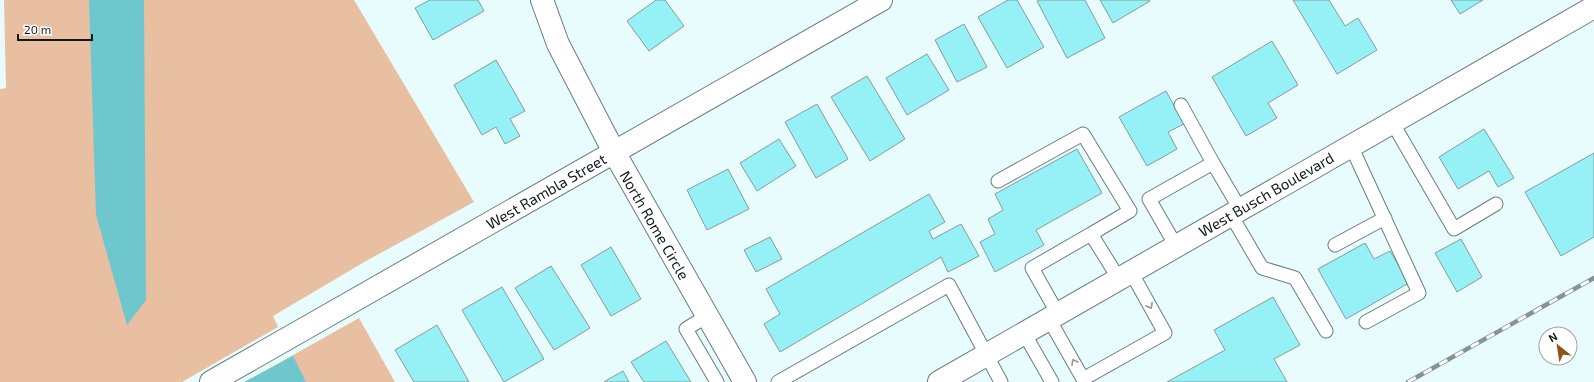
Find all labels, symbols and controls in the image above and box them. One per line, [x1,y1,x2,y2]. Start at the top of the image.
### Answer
scale bar [18,16,92,42]
text: 20 m [24,22,51,36]
street label: West Busch Boulevard [1195,148,1337,240]
street label: West Rambla Street [483,149,609,233]
street label: North Rome Circle [616,167,694,283]
one-way arrow [1145,302,1153,309]
north arrow [1538,326,1578,366]
text: N [1546,329,1559,345]
one-way arrow [1071,359,1078,366]

